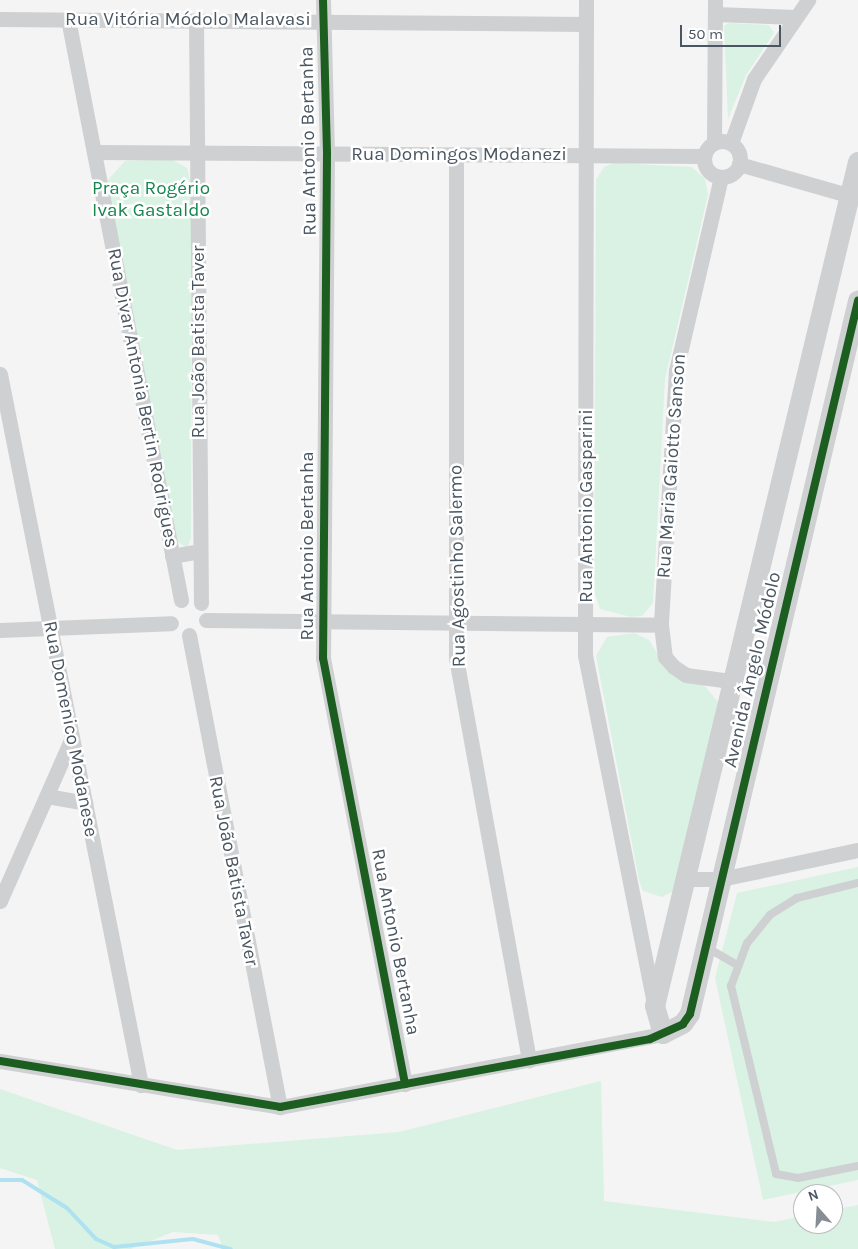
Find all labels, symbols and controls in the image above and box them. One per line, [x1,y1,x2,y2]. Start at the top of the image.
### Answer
street label: Rua Vitória Módolo Malavasi [65,9,311,31]
scale bar [683,15,784,47]
text: 50 m [688,25,723,43]
street label: Rua Antonio Bertanha [296,46,322,236]
street label: Rua Domingos Modanezi [351,144,567,166]
park label: Praça Rogério Ivak Gastaldo [92,178,210,222]
street label: Rua João Batista Taver [188,245,210,439]
street label: Rua Divar Antonia Bertin Rodrigues [102,246,182,550]
street label: Rua Maria Gaiotto Sanson [653,353,691,579]
street label: Rua Antonio Gasparini [576,409,598,603]
street label: Rua Antonio Bertanha [297,451,319,641]
street label: Rua Agostinho Salermo [445,464,471,668]
street label: Avenida Ângelo Módolo [719,570,787,770]
street label: Rua Domenico Modanese [38,619,102,839]
street label: Rua João Batista Taver [203,774,263,968]
street label: Rua Antonio Bertanha [366,847,424,1037]
north arrow [793,1184,843,1234]
text: N [806,1186,821,1205]

